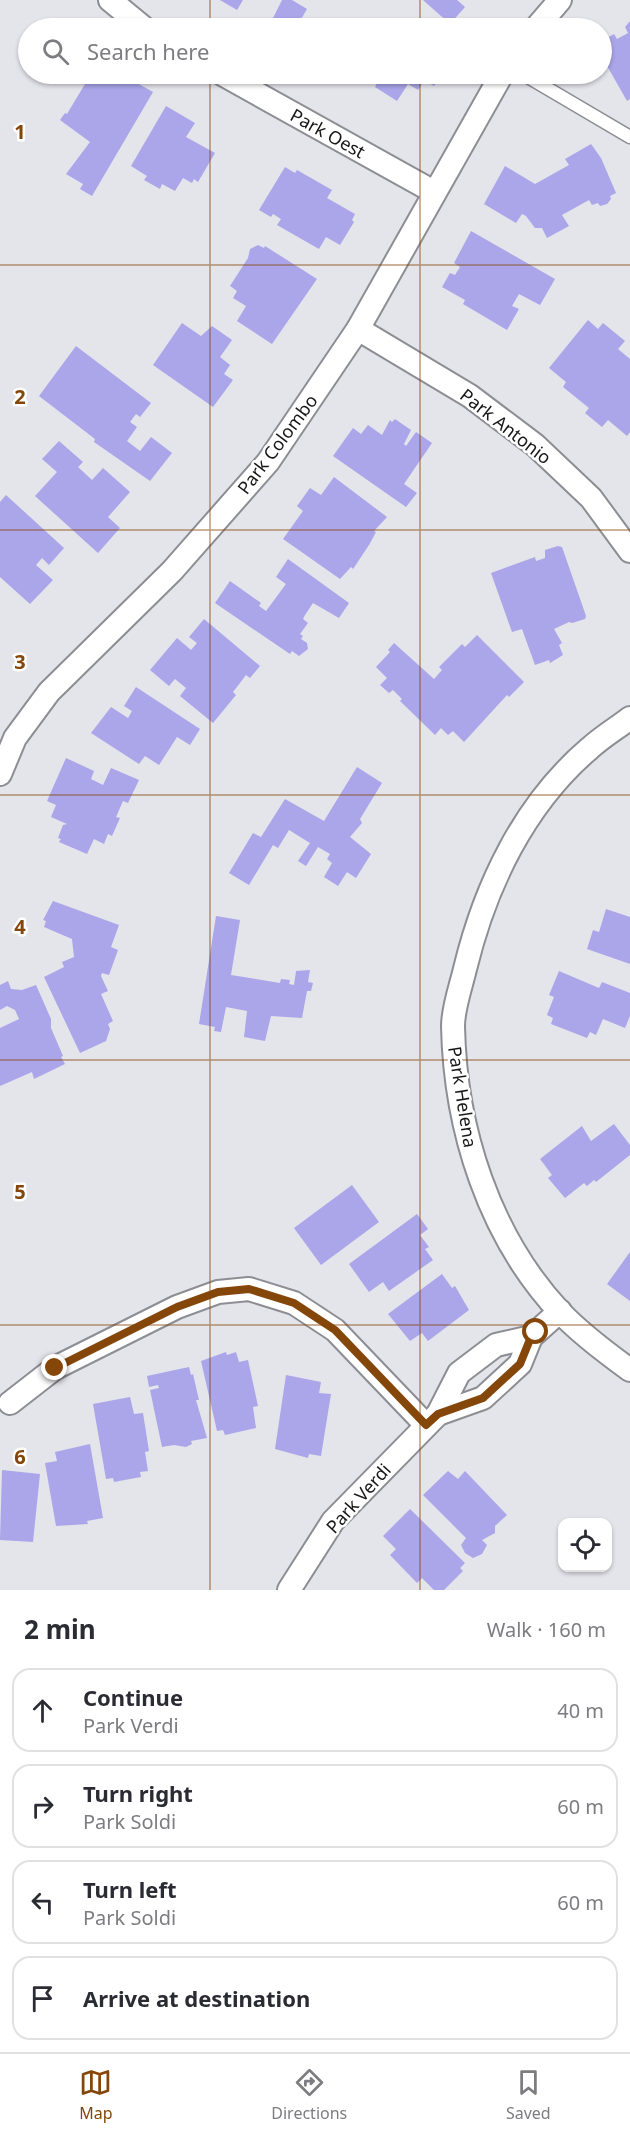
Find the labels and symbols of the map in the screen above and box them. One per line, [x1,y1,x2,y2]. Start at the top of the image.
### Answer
street label: Park Oest [286,103,370,164]
text: 1 [14,118,26,145]
text: 2 [14,383,26,410]
street label: Park Antonio [456,383,556,469]
street label: Park Colombo [232,389,322,499]
text: 3 [14,648,26,675]
text: 4 [14,913,26,940]
street label: Park Helena [443,1045,483,1149]
text: 5 [14,1178,26,1205]
route start [522,1318,548,1344]
route end [41,1354,67,1380]
text: 6 [14,1443,26,1470]
street label: Park Verdi [320,1458,396,1538]

